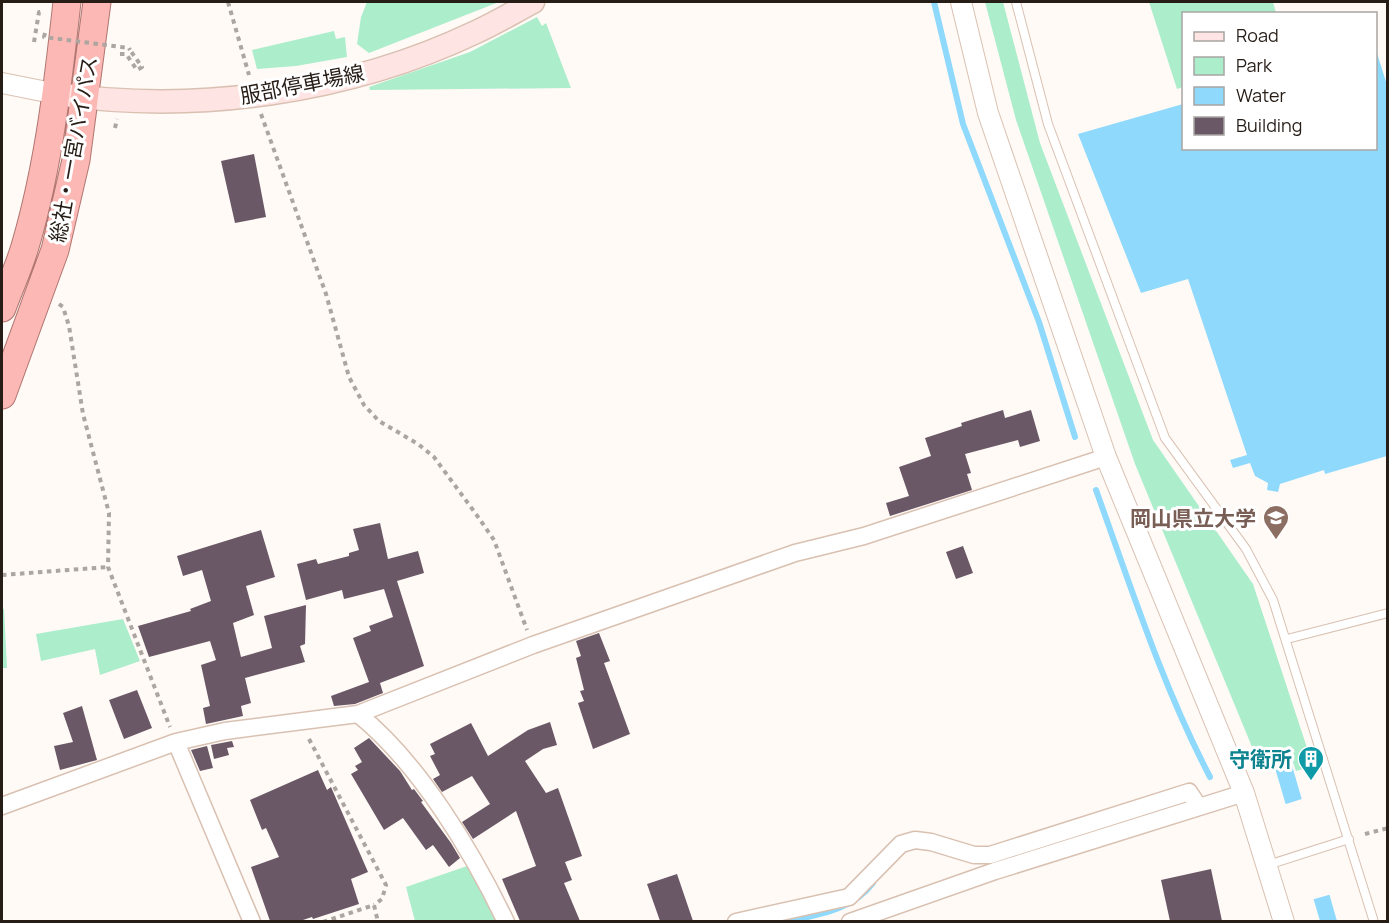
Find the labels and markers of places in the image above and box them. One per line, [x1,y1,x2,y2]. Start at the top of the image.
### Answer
school or university icon: 岡山県立大学 [1261,503,1291,541]
place label: 岡山県立大学 [1130,504,1256,532]
building icon: 守衛所 [1296,744,1326,782]
place label: 守衛所 [1229,745,1292,773]

